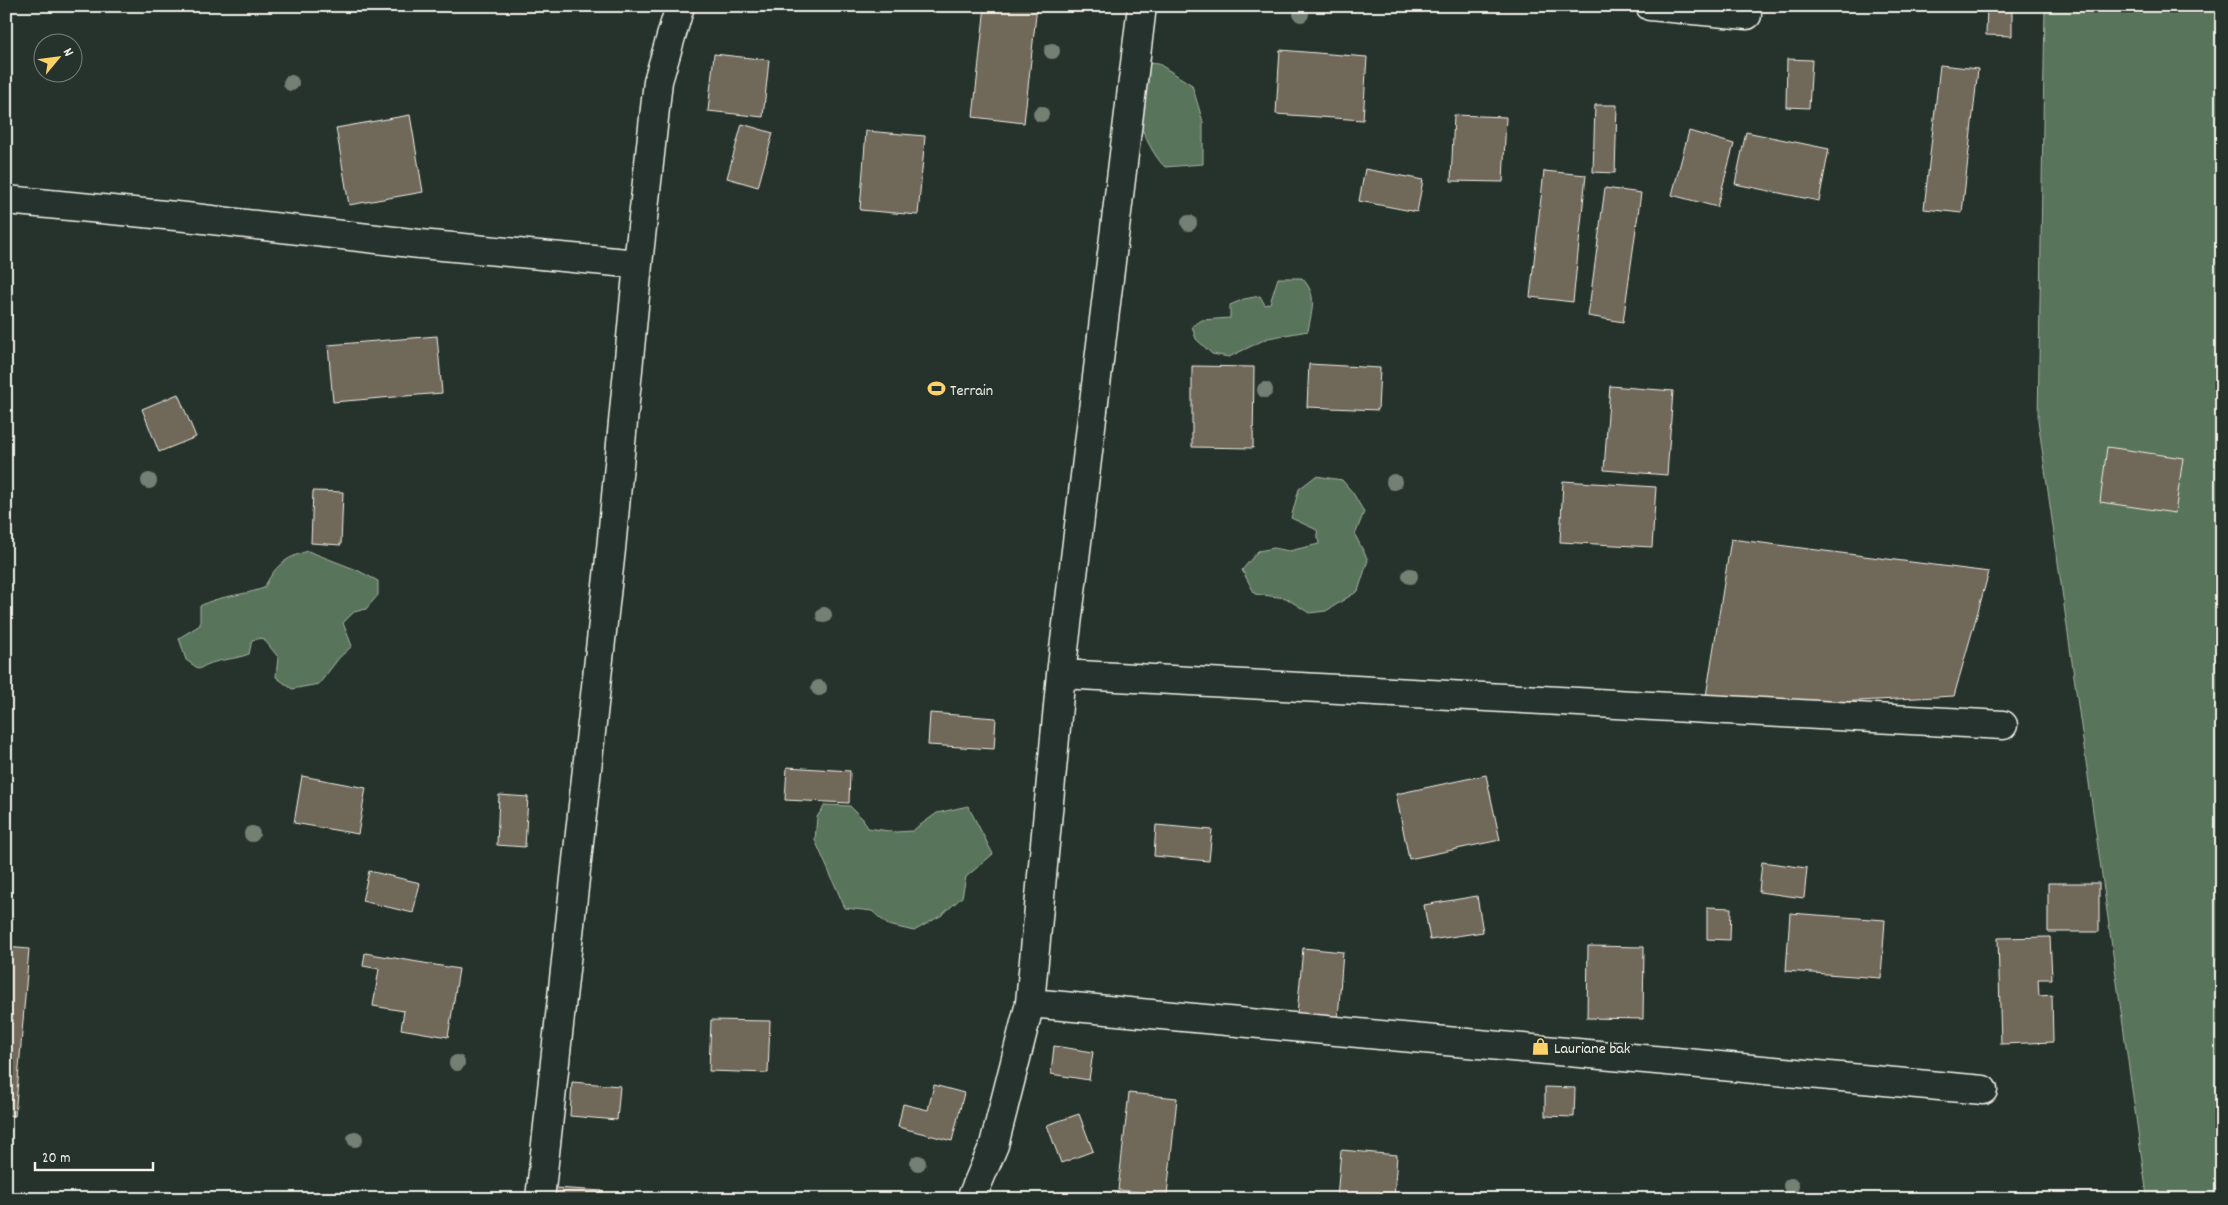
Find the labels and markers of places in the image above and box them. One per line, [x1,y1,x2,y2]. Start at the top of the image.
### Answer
sports icon: Terrain [926,379,946,399]
place label: Terrain [950,380,993,403]
shop icon: Lauriane bak [1530,1037,1550,1057]
place label: Lauriane bak [1554,1038,1630,1061]

